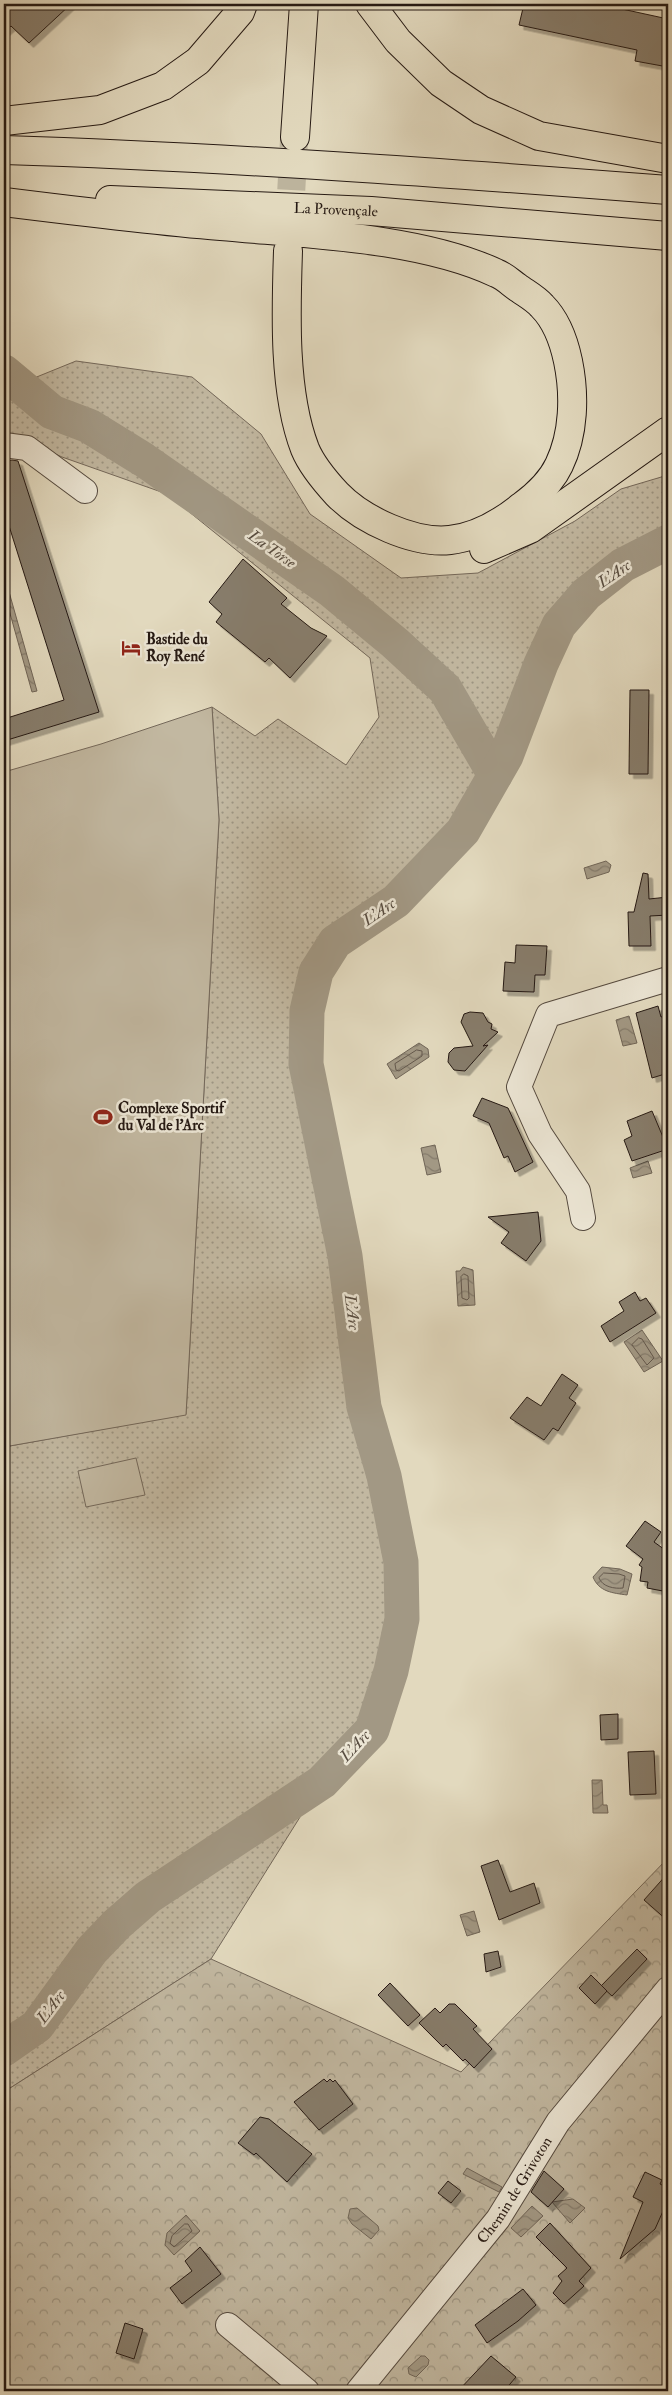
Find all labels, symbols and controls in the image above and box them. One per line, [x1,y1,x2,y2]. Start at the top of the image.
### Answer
street label: La Provençale [293,198,379,221]
water label: La Torse [244,525,300,573]
water label: L'Arc [593,555,635,593]
place label: Bastide du Roy René [146,630,208,667]
hotel icon: Bastide du Roy René [120,637,142,659]
water label: L'Arc [358,893,400,931]
place label: Complexe Sportif du Val de l'Arc [118,1099,227,1135]
sports icon: Complexe Sportif du Val de l'Arc [92,1106,114,1128]
water label: L'Arc [340,1292,364,1332]
water label: L'Arc [335,1725,375,1767]
water label: L'Arc [32,1986,70,2028]
street label: Chemin de Grivoton [472,2133,556,2247]

